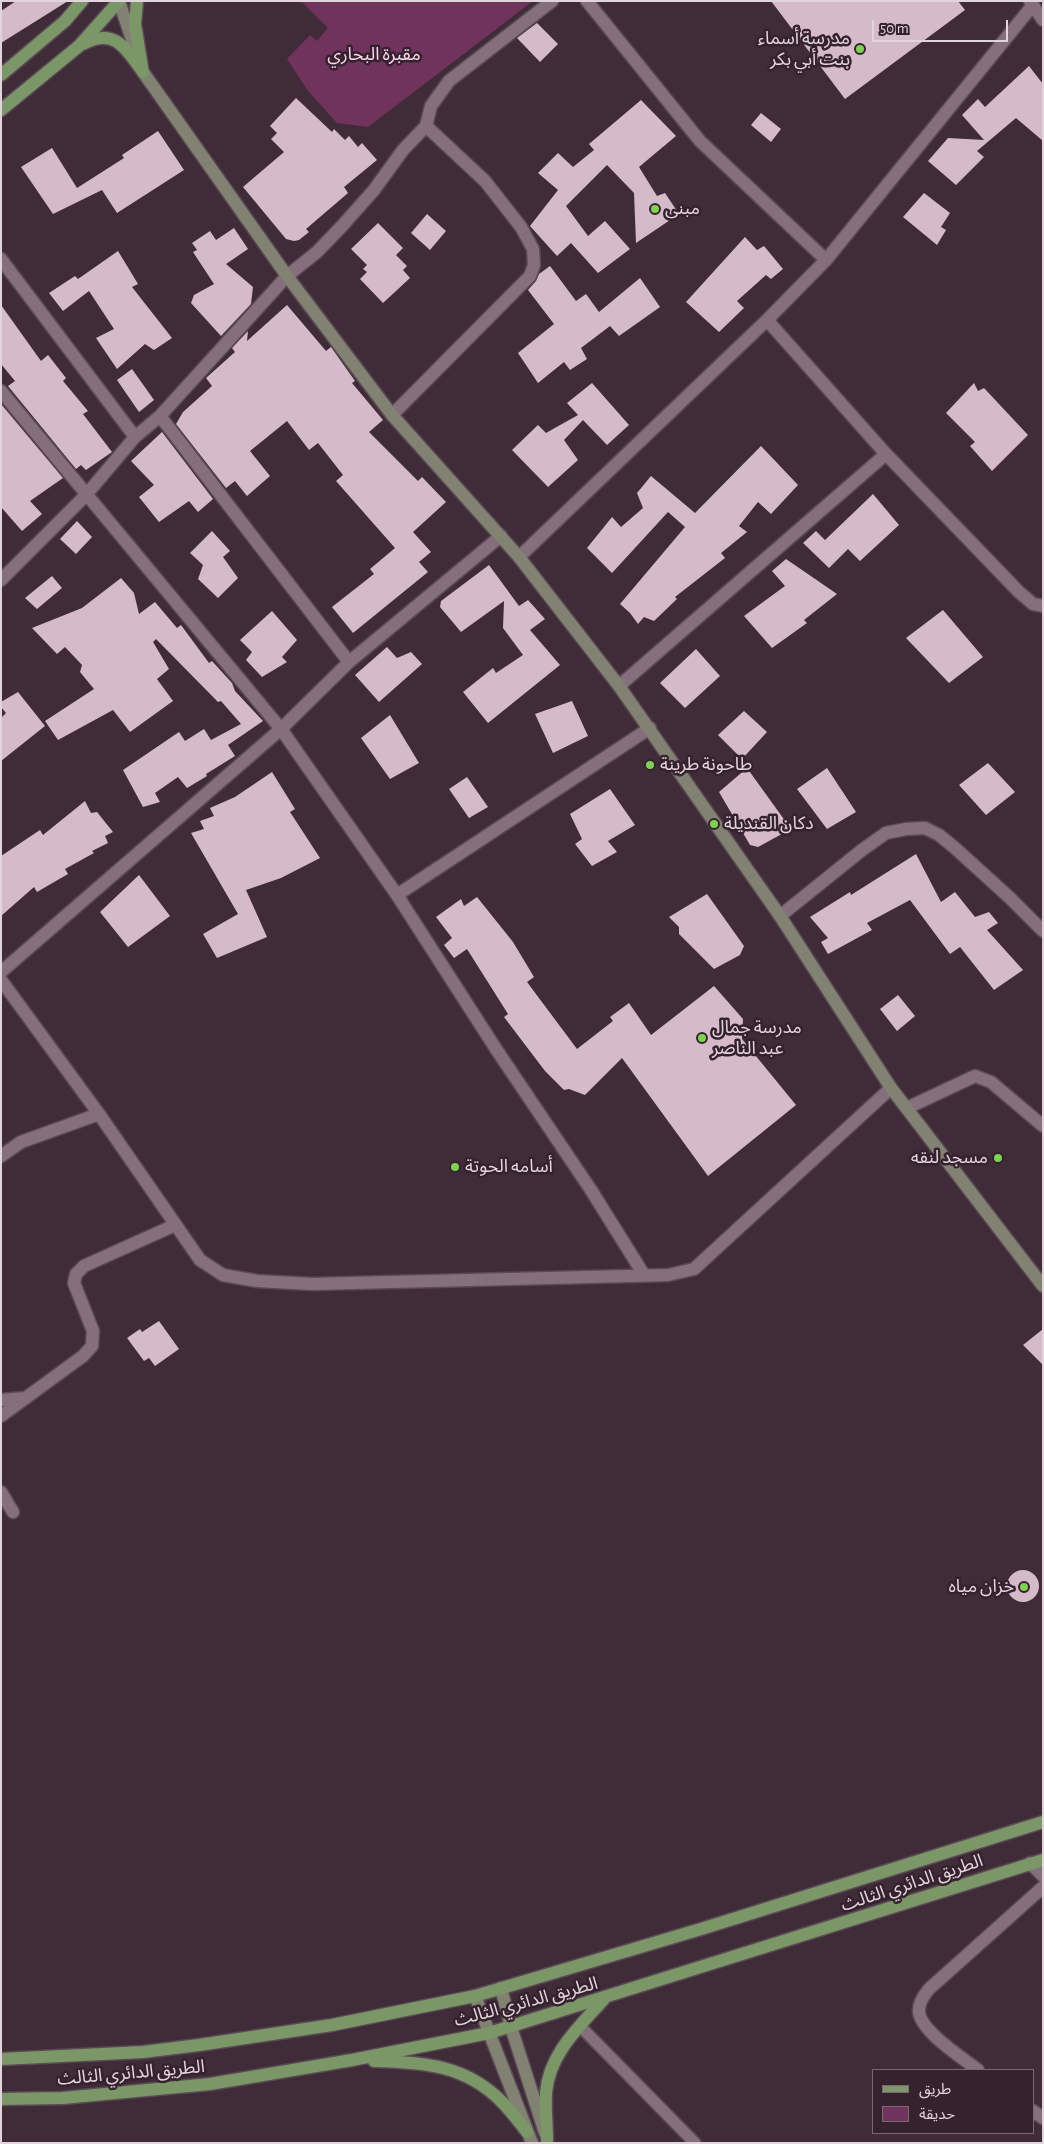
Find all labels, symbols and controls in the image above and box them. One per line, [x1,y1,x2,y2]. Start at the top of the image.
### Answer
scale bar [874,10,1010,42]
text: 50 m [880,21,909,36]
place label: مدرسة أسماء بنت أبي بكر [758,28,850,70]
marker: مدرسة أسماء بنت أبي بكر [854,43,866,55]
park label: مقبرة البحاري [327,44,421,66]
place label: مبنى [665,198,700,220]
marker: مبنى [649,203,661,215]
place label: طاحونة طرينة [660,754,752,776]
marker: طاحونة طرينة [644,759,656,771]
place label: دكان القنديلة [724,813,814,835]
marker: دكان القنديلة [708,818,720,830]
place label: مدرسة جمال عبد الناصر [712,1017,802,1060]
marker: مدرسة جمال عبد الناصر [696,1032,708,1044]
place label: مسجد لنقه [911,1147,988,1169]
marker: مسجد لنقه [992,1152,1004,1164]
place label: أسامه الحوتة [465,1156,553,1178]
marker: أسامه الحوتة [449,1161,461,1173]
place label: خزان مياه [948,1576,1014,1598]
marker: خزان مياه [1018,1581,1030,1593]
street label: الطريق الدائري الثالث [838,1850,986,1916]
street label: الطريق الدائري الثالث [452,1972,600,2032]
street label: الطريق الدائري الثالث [56,2056,206,2090]
legend [872,2069,1034,2134]
text: طريق [919,2082,951,2097]
text: حديقة [919,2107,955,2122]

